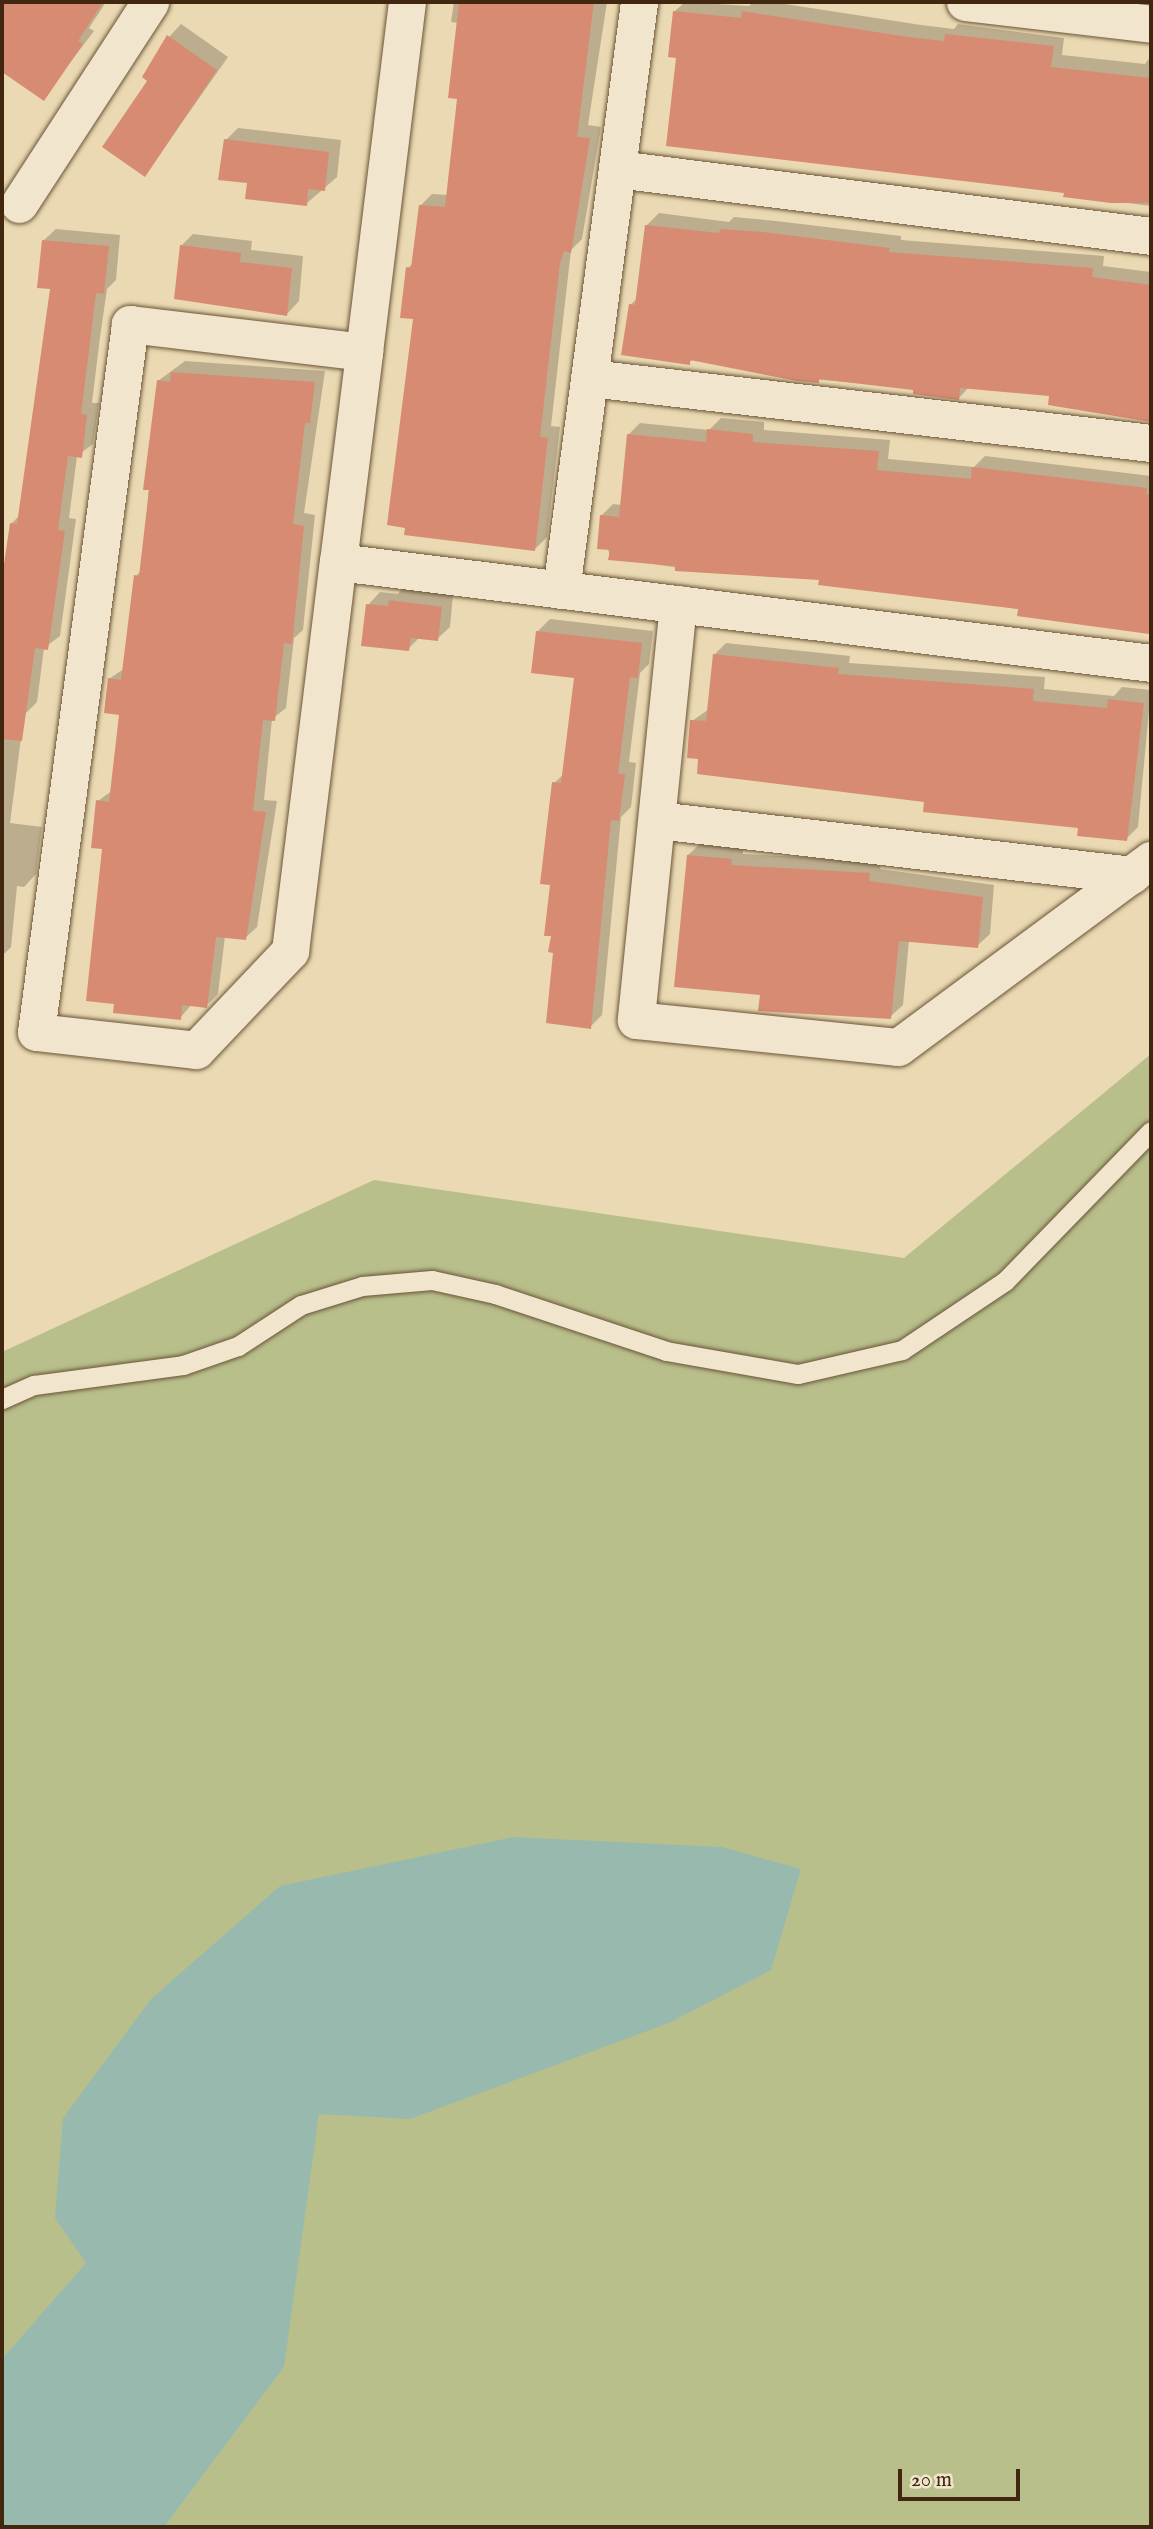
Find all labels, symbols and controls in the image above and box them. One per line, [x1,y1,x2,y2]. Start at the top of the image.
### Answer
scale bar [901,2456,1024,2500]
text: 20 m [911,2467,952,2494]

